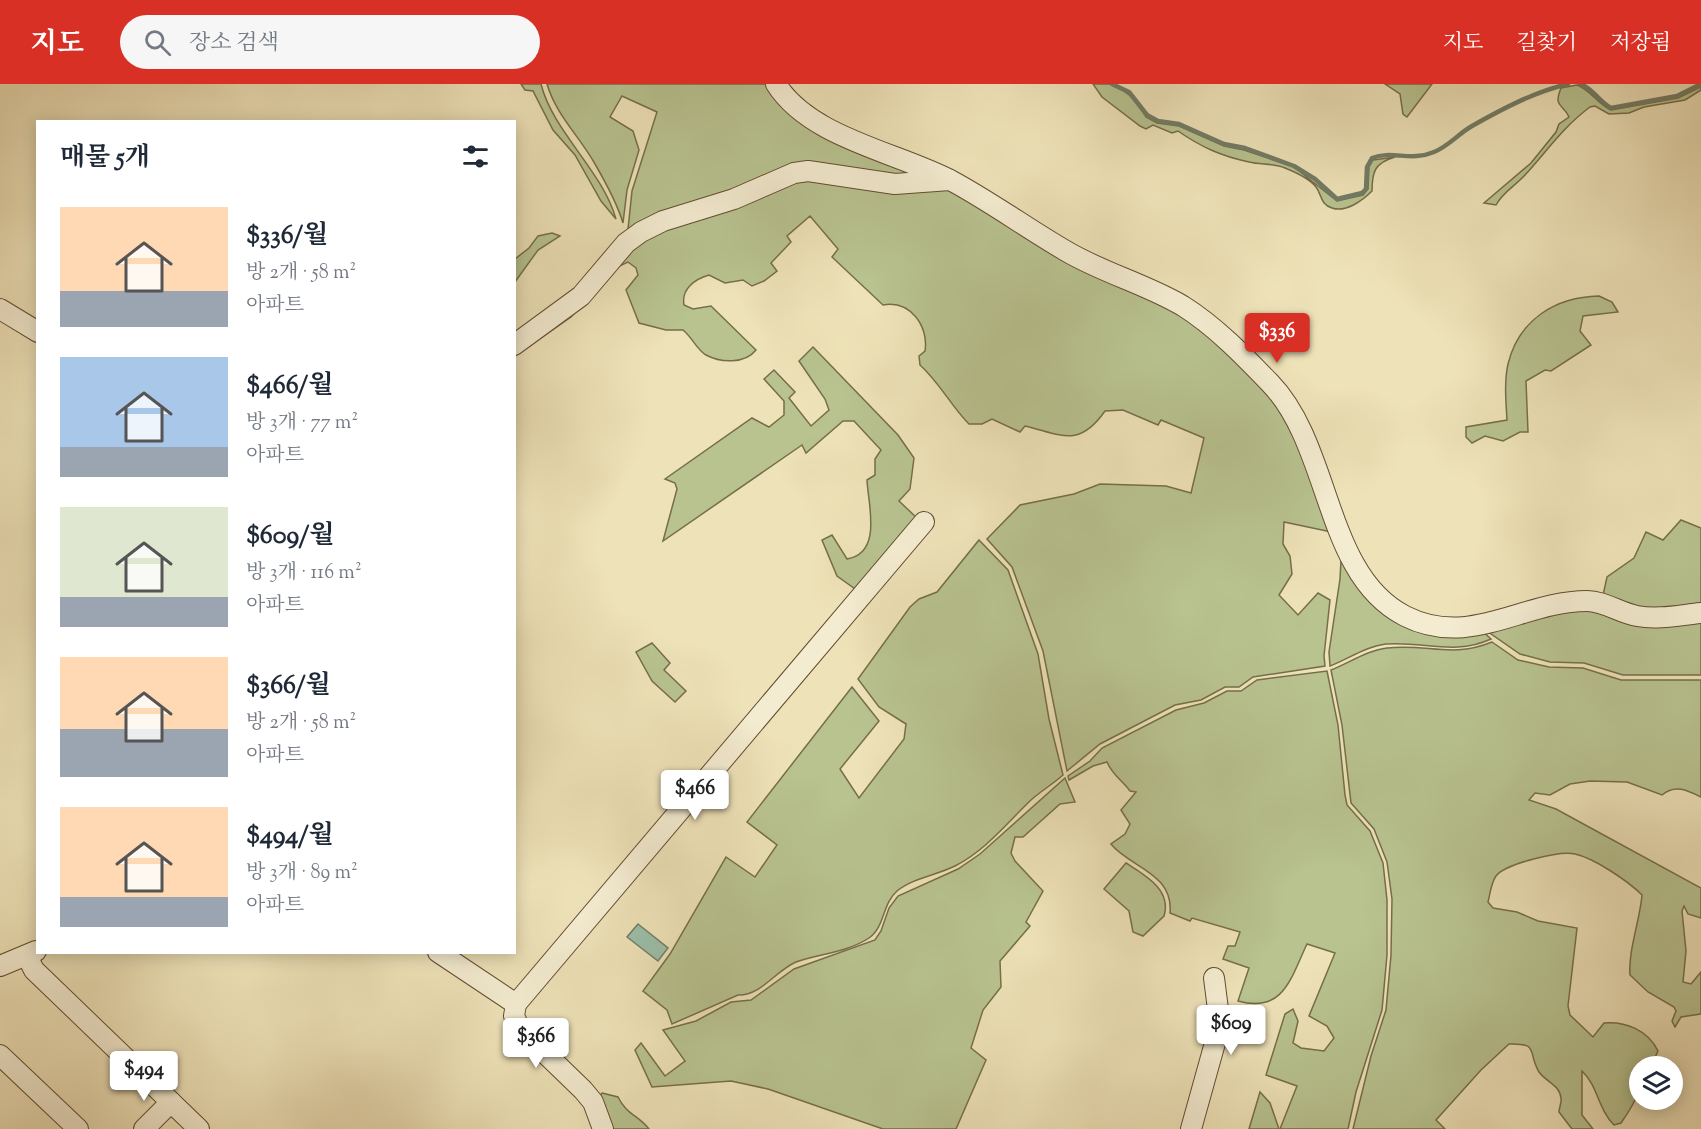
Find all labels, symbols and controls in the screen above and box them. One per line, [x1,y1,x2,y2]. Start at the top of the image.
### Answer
search box [120,15,540,69]
text: 지도 [30,25,84,65]
icon: search [141,26,174,59]
text: 장소 검색 [189,28,279,60]
text: 지도 [1443,29,1483,59]
text: 길찾기 [1516,29,1577,59]
text: 저장됨 [1610,29,1671,59]
text: 매물 5개 [60,140,150,177]
icon: filters [459,140,492,173]
text: $336/월 [246,218,328,255]
icon: home [108,231,180,303]
text: 방 2개 · 58 m² [246,259,356,288]
text: 아파트 [246,292,304,321]
pin: $336 [1241,313,1313,364]
text: $336 [1259,318,1295,347]
text: $466/월 [246,368,333,405]
icon: home [108,381,180,453]
text: 방 3개 · 77 m² [246,409,358,438]
text: 아파트 [246,442,304,471]
text: $609/월 [246,518,334,555]
icon: home [108,531,180,603]
text: 방 3개 · 116 m² [246,559,362,588]
text: 아파트 [246,592,304,621]
text: $366/월 [246,668,331,705]
icon: home [108,681,180,753]
text: 방 2개 · 58 m² [246,709,356,738]
text: 아파트 [246,742,304,771]
pin: $466 [659,770,731,821]
text: $466 [675,775,715,804]
text: $494/월 [246,818,334,855]
icon: home [108,831,180,903]
text: 방 3개 · 89 m² [246,859,358,888]
text: 아파트 [246,892,304,921]
pin: $609 [1195,1005,1267,1056]
text: $609 [1211,1010,1251,1039]
pin: $366 [500,1018,572,1069]
text: $366 [517,1023,555,1052]
pin: $494 [108,1051,180,1102]
text: $494 [124,1056,164,1085]
map controls [1629,1056,1683,1110]
button: layers [1629,1056,1683,1110]

